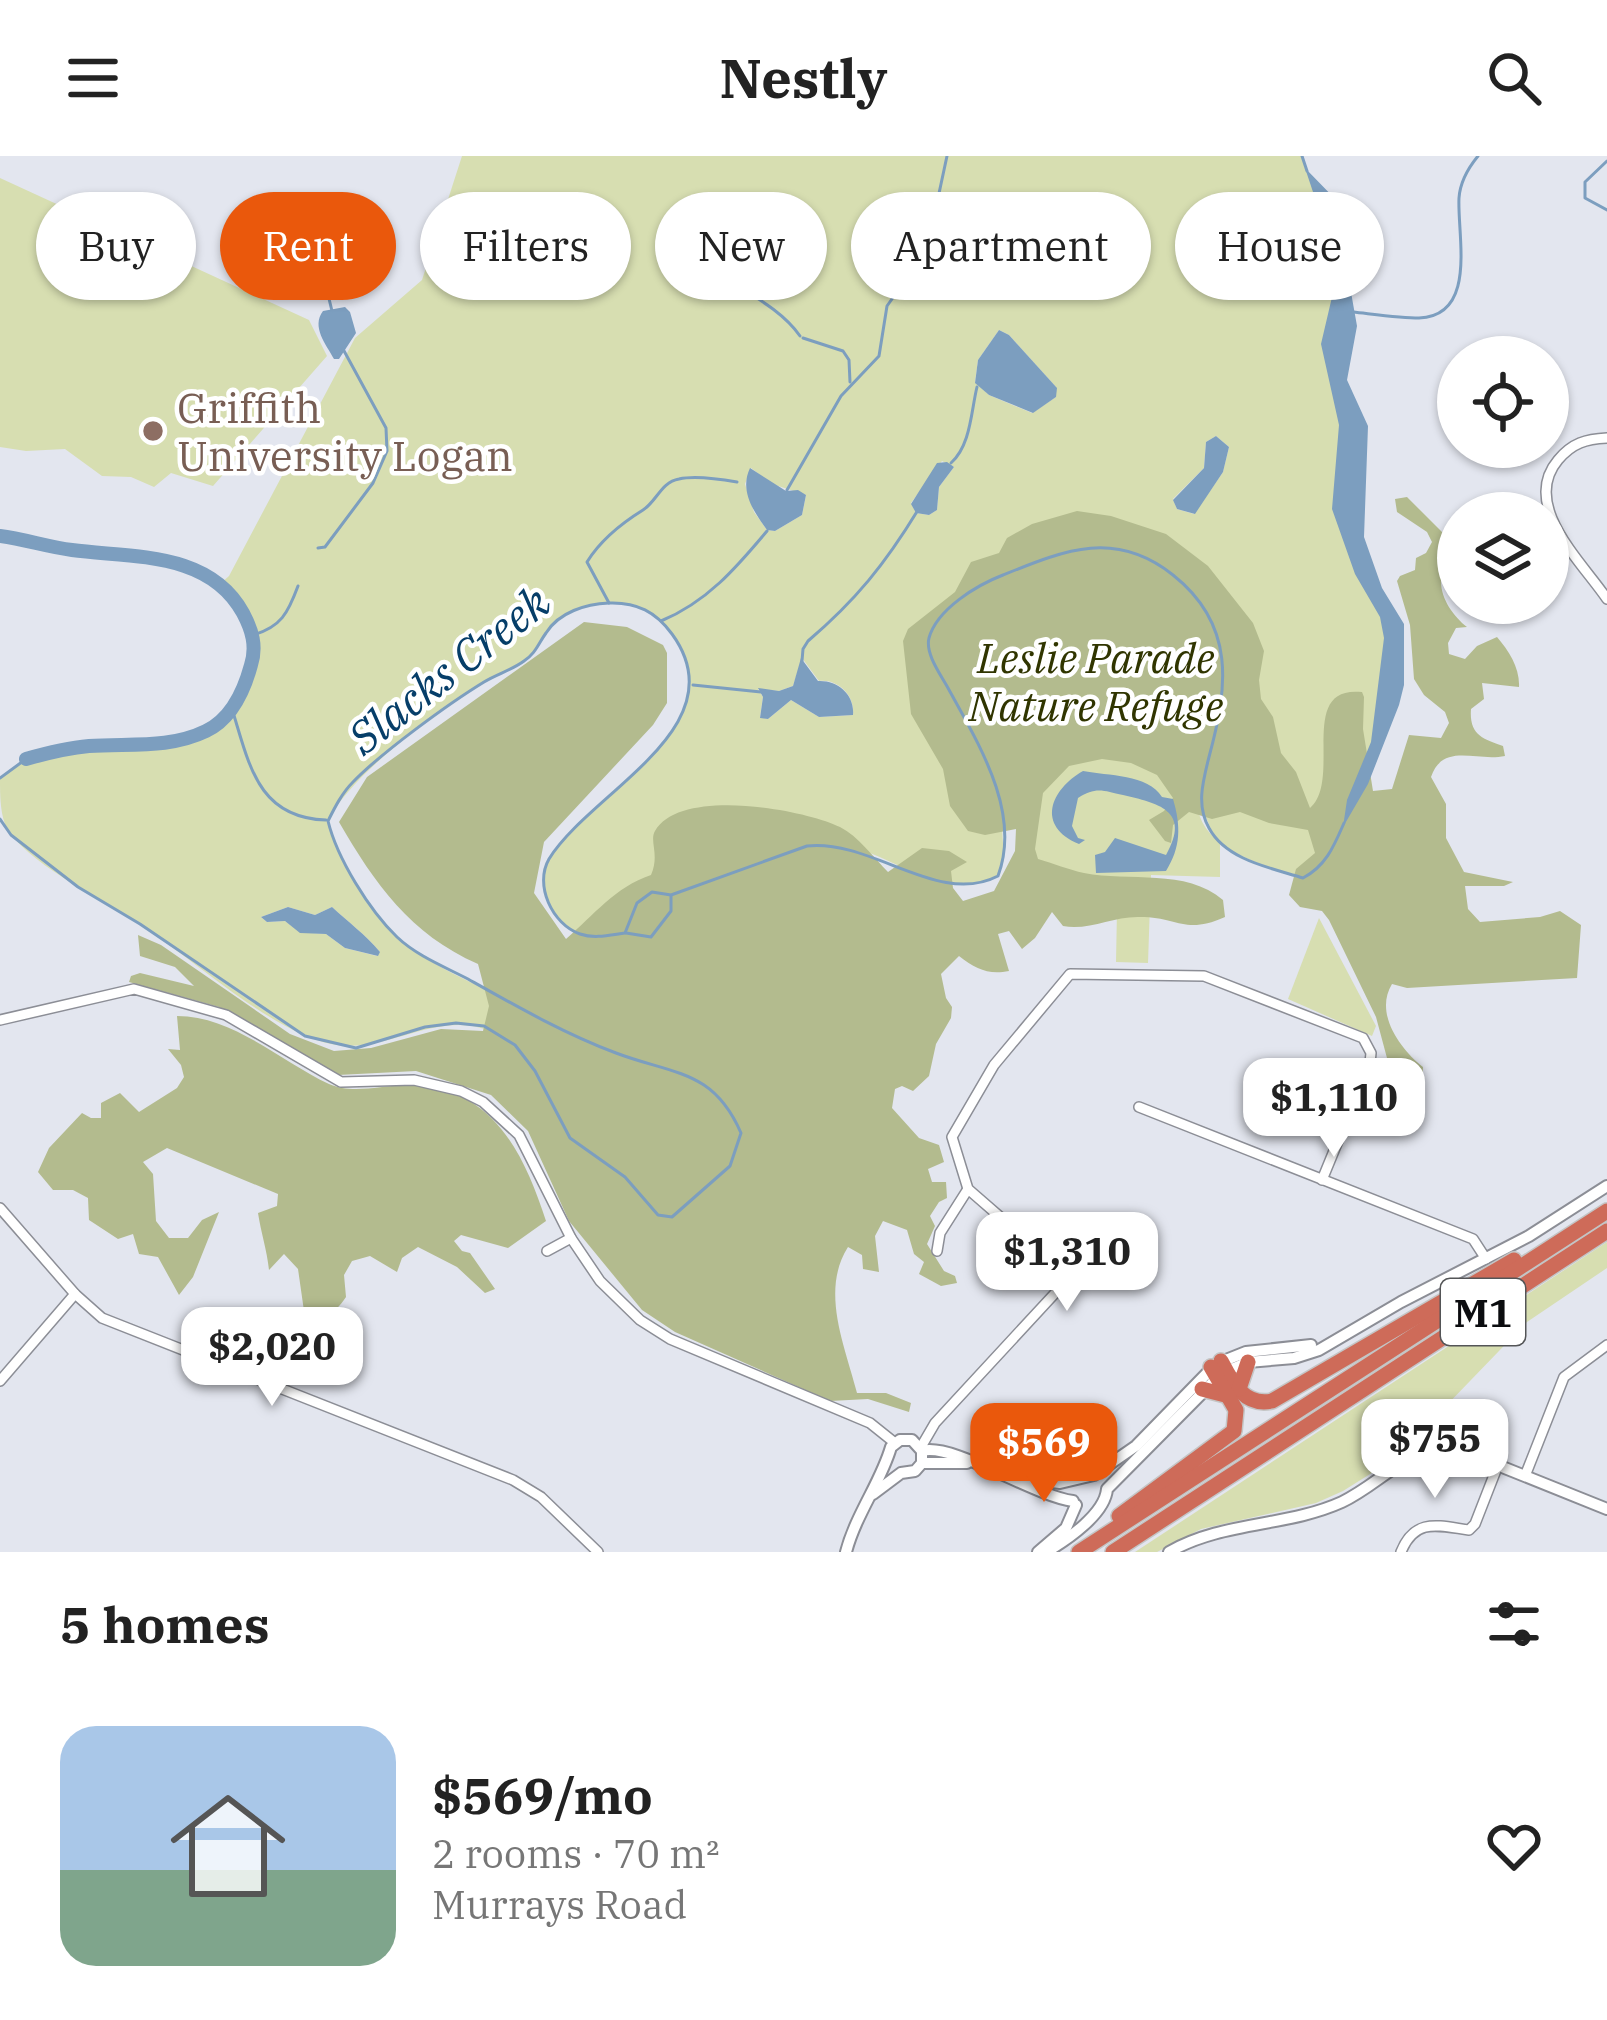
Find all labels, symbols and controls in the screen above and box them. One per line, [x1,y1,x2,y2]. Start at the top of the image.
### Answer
text: Nestly [719,43,888,113]
icon: menu [60,45,126,111]
icon: search [1481,45,1547,111]
chip: Buy [36,192,196,300]
chip: Rent [220,192,396,300]
chip: Filters [420,192,631,300]
chip: New [655,192,827,300]
chip: Apartment [851,192,1151,300]
chip: House [1175,192,1384,300]
map controls [1437,336,1569,624]
button: locate [1437,336,1569,468]
place label: Griffith University Logan [177,380,513,483]
marker: Griffith University Logan [140,418,166,444]
button: layers [1437,492,1569,624]
water label: Slacks Creek [335,572,561,767]
park label: Leslie Parade Nature Refuge [968,630,1224,733]
pin: $1,110 [1236,1058,1432,1160]
text: $1,110 [1270,1071,1398,1122]
pin: $1,310 [969,1212,1165,1314]
text: $1,310 [1003,1225,1131,1276]
road number: M1 [1441,1279,1525,1345]
pin: $2,020 [174,1307,370,1409]
text: $2,020 [208,1320,336,1371]
pin: $755 [1364,1399,1506,1501]
pin: $569 [973,1403,1115,1505]
text: $755 [1388,1412,1482,1463]
text: $569 [997,1416,1091,1467]
text: 5 homes [60,1591,270,1657]
icon: filters [1481,1591,1547,1657]
text: $569/mo [432,1762,653,1828]
icon: home [156,1774,300,1918]
icon: heart [1481,1813,1547,1879]
text: 2 rooms · 70 m² [432,1828,720,1879]
text: Murrays Road [432,1879,687,1930]

